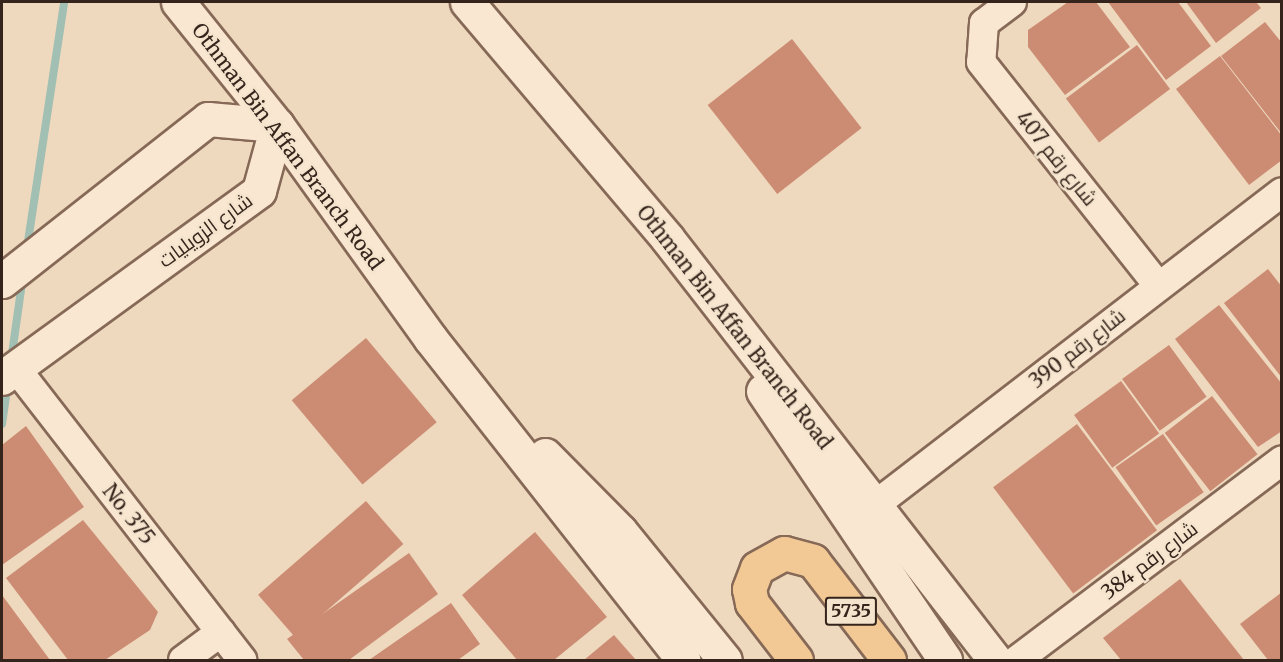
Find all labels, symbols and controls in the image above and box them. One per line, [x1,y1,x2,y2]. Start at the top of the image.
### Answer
street label: Othman Bin Affan Branch Road [187,18,389,274]
street label: شارع رقم 407 [1012,106,1102,210]
street label: شارع الزويليات [153,188,257,272]
street label: Othman Bin Affan Branch Road [632,200,838,454]
street label: شارع رقم 390 [1024,303,1130,393]
street label: No. 375 [98,479,160,549]
street label: شارع رقم 384 [1096,516,1202,604]
road number: 5735 [824,596,878,626]

